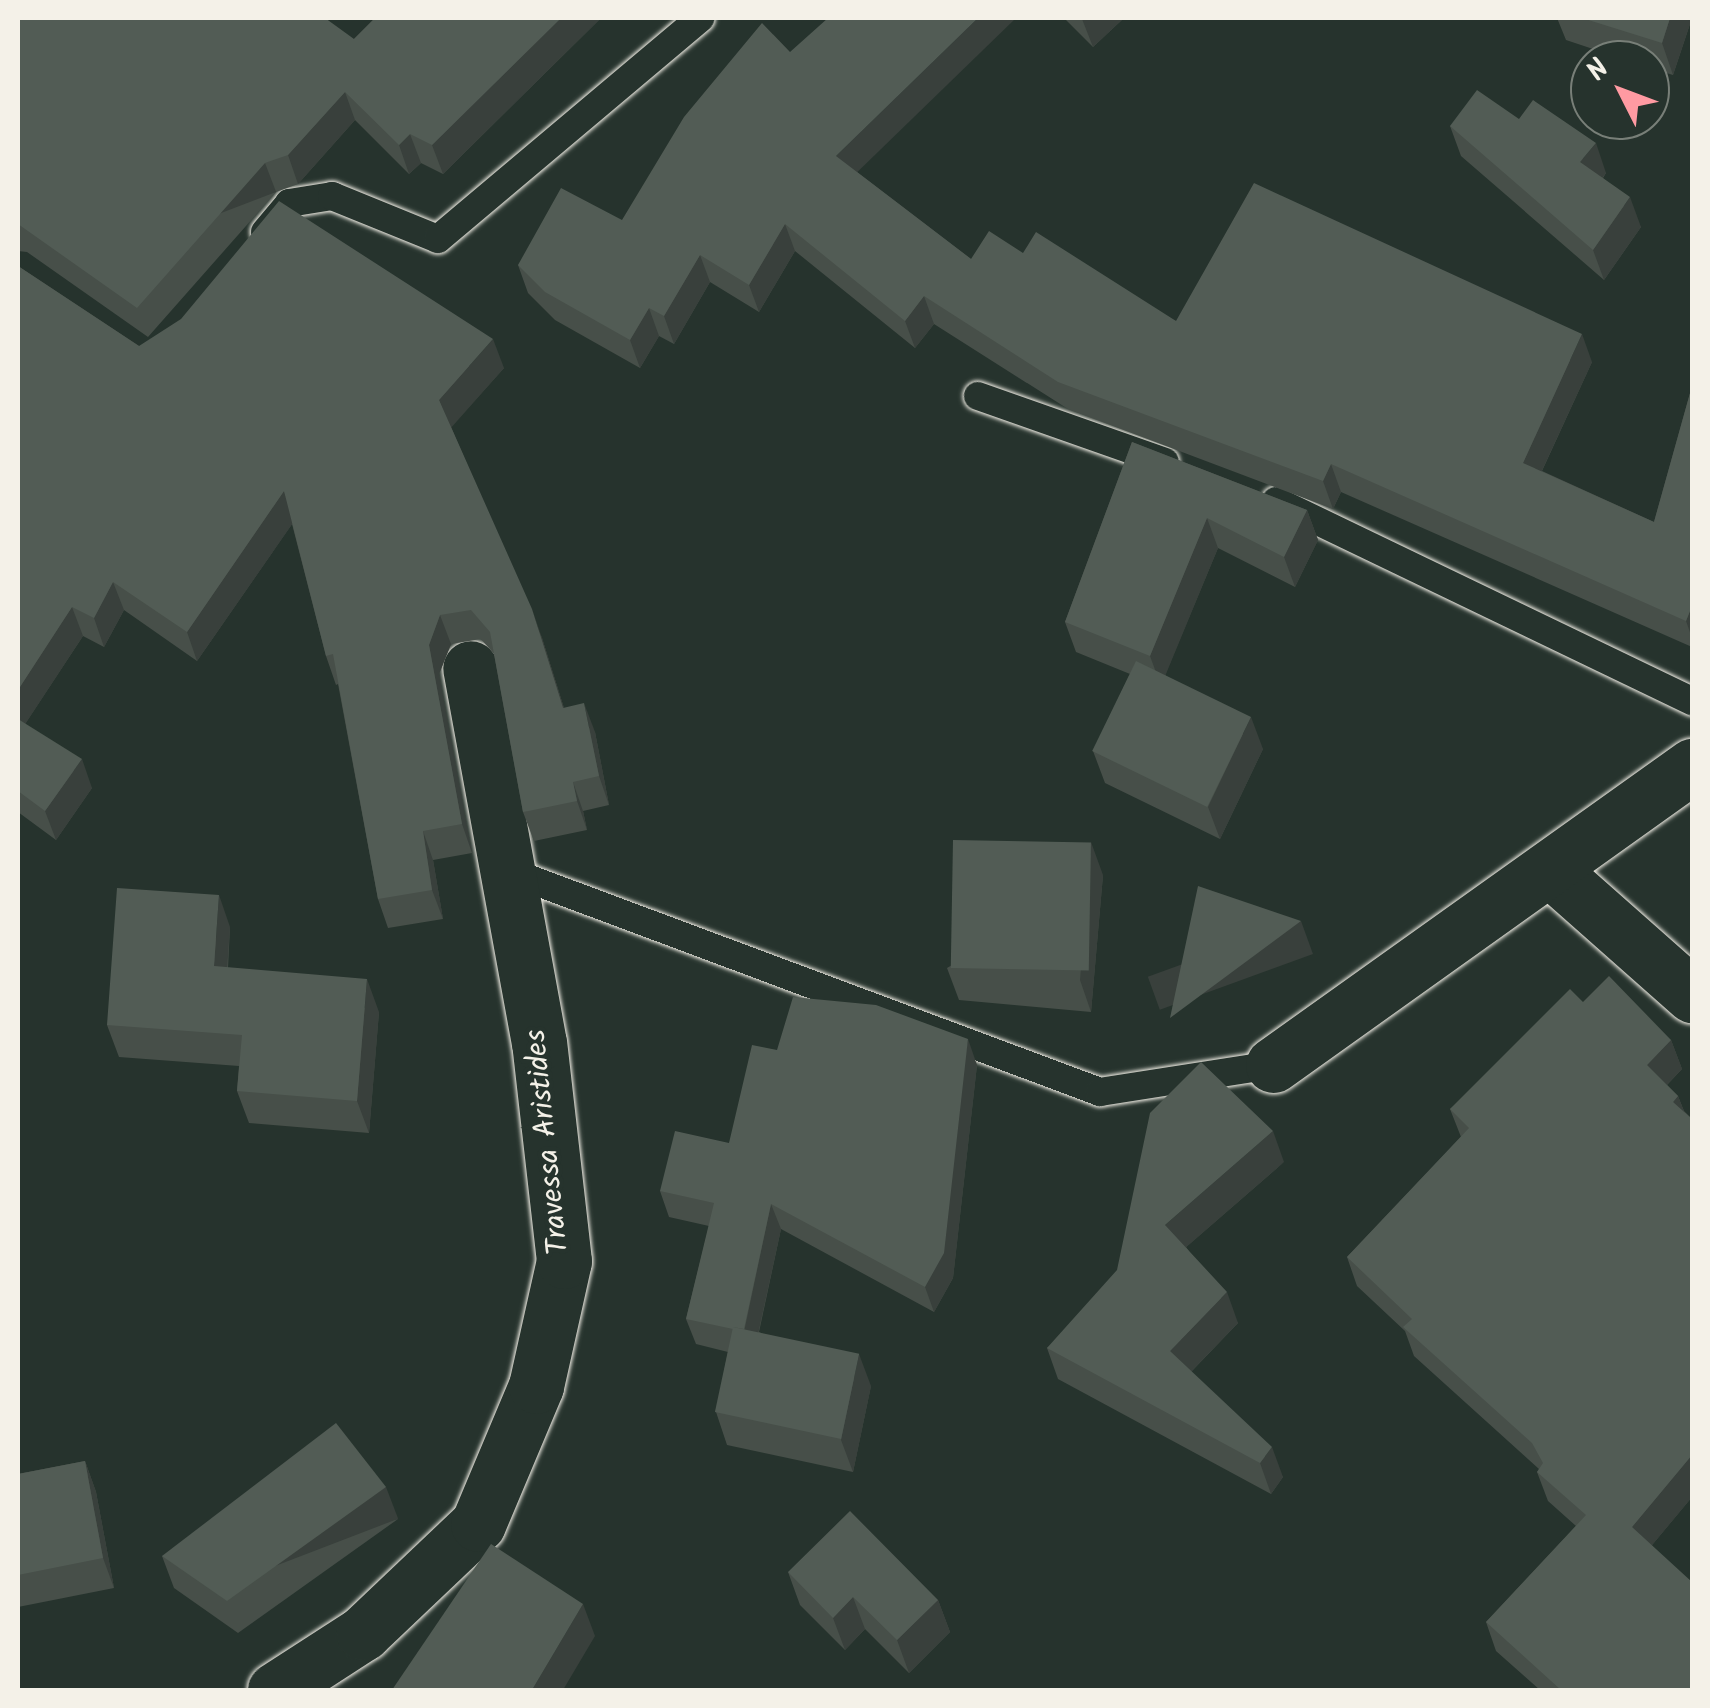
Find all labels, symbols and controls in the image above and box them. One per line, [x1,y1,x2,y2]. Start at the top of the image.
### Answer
north arrow [1570,40,1670,140]
text: N [1576,49,1621,93]
street label: Travessa Aristides [518,1028,578,1256]

